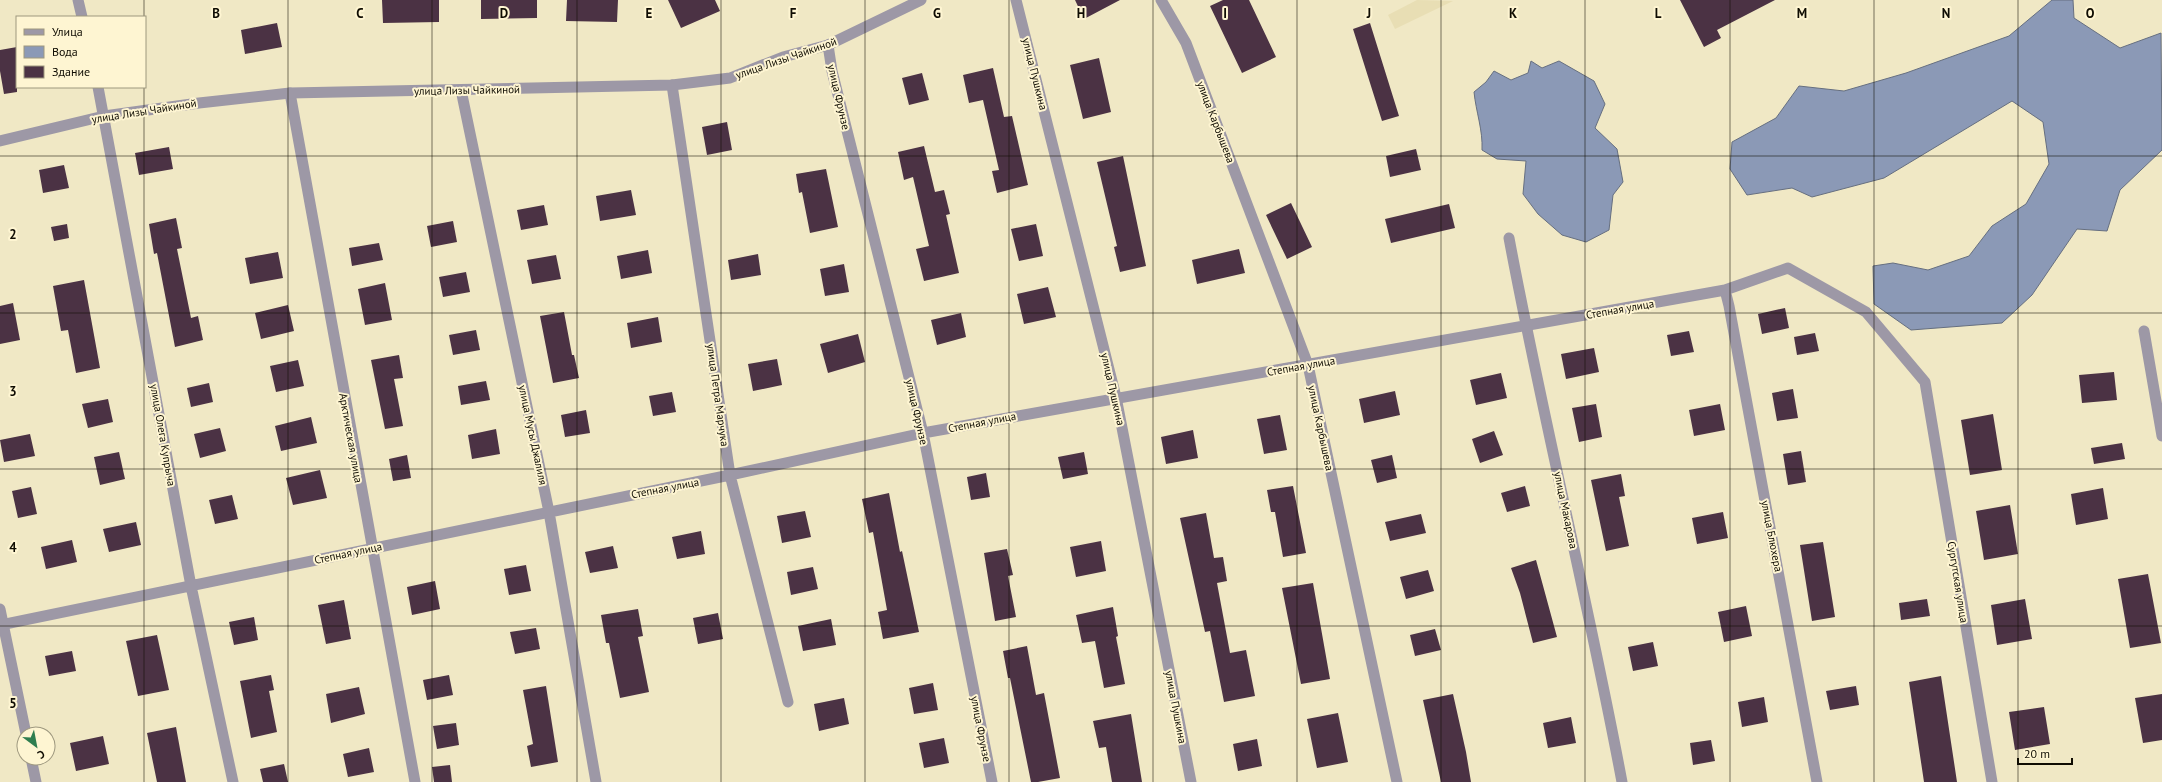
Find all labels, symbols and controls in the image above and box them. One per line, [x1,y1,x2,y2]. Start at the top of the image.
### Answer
text: B [212,5,220,22]
text: C [356,5,364,22]
text: D [500,5,508,22]
text: E [646,5,653,22]
text: F [790,5,797,22]
text: G [933,5,941,22]
text: H [1077,5,1085,22]
text: I [1223,5,1227,22]
text: J [1366,5,1371,22]
text: K [1509,5,1517,22]
text: L [1655,5,1662,22]
text: M [1797,5,1807,22]
text: N [1942,5,1950,22]
text: O [2086,5,2095,22]
legend [16,16,146,88]
text: Улица [52,24,83,39]
street label: улица Лизы Чайкиной [734,34,838,82]
street label: улица Пушкина [1019,36,1051,112]
text: Вода [52,44,78,59]
street label: улица Фрунзе [825,63,853,132]
text: Здание [52,64,90,79]
street label: улица Карбышева [1194,79,1238,165]
street label: улица Лизы Чайкиной [414,82,520,98]
street label: улица Лизы Чайкиной [91,96,197,126]
text: 2 [9,226,17,243]
street label: Степная улица [1585,296,1655,322]
street label: улица Петра Марчука [704,343,732,447]
street label: улица Пушкина [1098,351,1128,427]
street label: Степная улица [1266,353,1336,379]
street label: улица Фрунзе [903,378,931,447]
text: 3 [9,383,17,400]
street label: улица Олега Купрыча [147,383,179,487]
street label: улица Мусы Джалиля [516,384,550,486]
street label: улица Карбышева [1305,384,1337,472]
street label: Арктическая улица [336,392,366,484]
street label: Степная улица [947,409,1017,435]
street label: улица Макарова [1551,470,1581,550]
street label: Степная улица [630,475,700,501]
street label: улица Блюхера [1758,499,1786,573]
text: 4 [9,539,17,556]
street label: Степная улица [313,539,383,567]
street label: Сургутская улица [1945,540,1971,624]
street label: улица Пушкина [1162,669,1190,745]
text: 5 [9,695,17,712]
street label: улица Фрунзе [968,695,994,764]
north arrow [16,726,56,766]
scale bar [2018,740,2072,766]
text: 20 m [2024,746,2050,761]
text: С [35,747,48,762]

